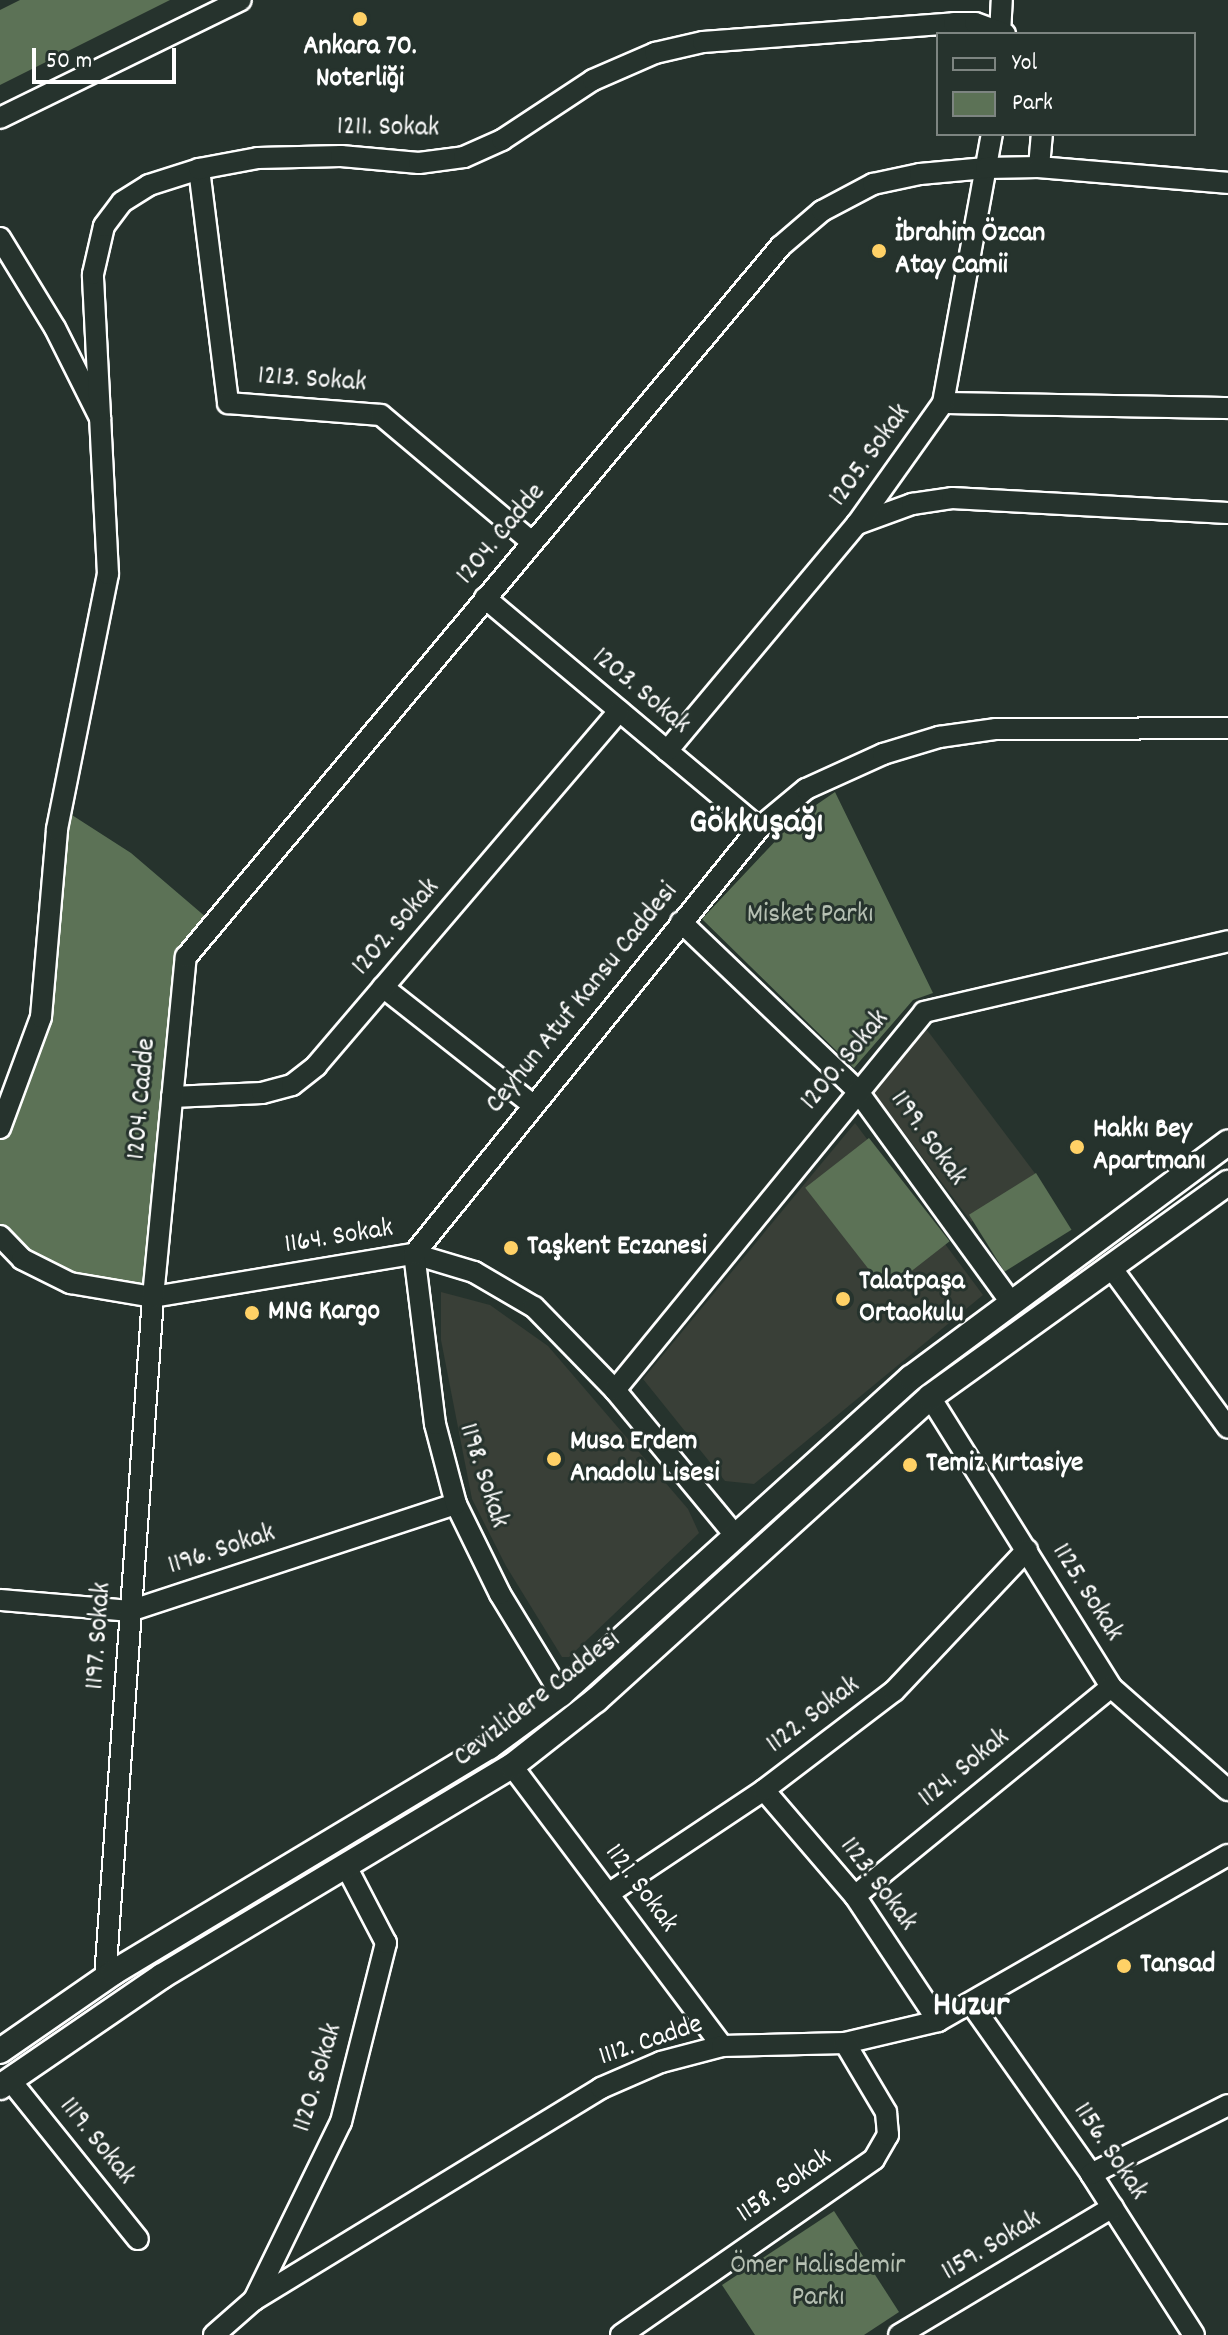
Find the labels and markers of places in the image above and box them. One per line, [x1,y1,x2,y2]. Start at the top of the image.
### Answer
marker: Ankara 70. Noterliği [351,10,369,28]
place label: Ankara 70. Noterliği [303,31,417,97]
place label: İbrahim Özcan Atay Camii [895,218,1045,284]
marker: İbrahim Özcan Atay Camii [870,242,888,260]
place label: Hakkı Bey Apartmanı [1093,1114,1206,1180]
marker: Hakkı Bey Apartmanı [1068,1138,1086,1156]
place label: Taşkent Eczanesi [527,1231,707,1265]
marker: Taşkent Eczanesi [502,1239,520,1257]
place label: Talatpaşa Ortaokulu [859,1266,965,1332]
marker: Talatpaşa Ortaokulu [834,1290,852,1308]
place label: MNG Kargo [268,1296,380,1330]
marker: MNG Kargo [243,1304,261,1322]
place label: Musa Erdem Anadolu Lisesi [570,1426,720,1492]
place label: Temiz Kırtasiye [926,1448,1083,1482]
marker: Musa Erdem Anadolu Lisesi [545,1450,563,1468]
marker: Temiz Kırtasiye [901,1456,919,1474]
place label: Tansad [1140,1949,1215,1983]
marker: Tansad [1115,1957,1133,1975]

